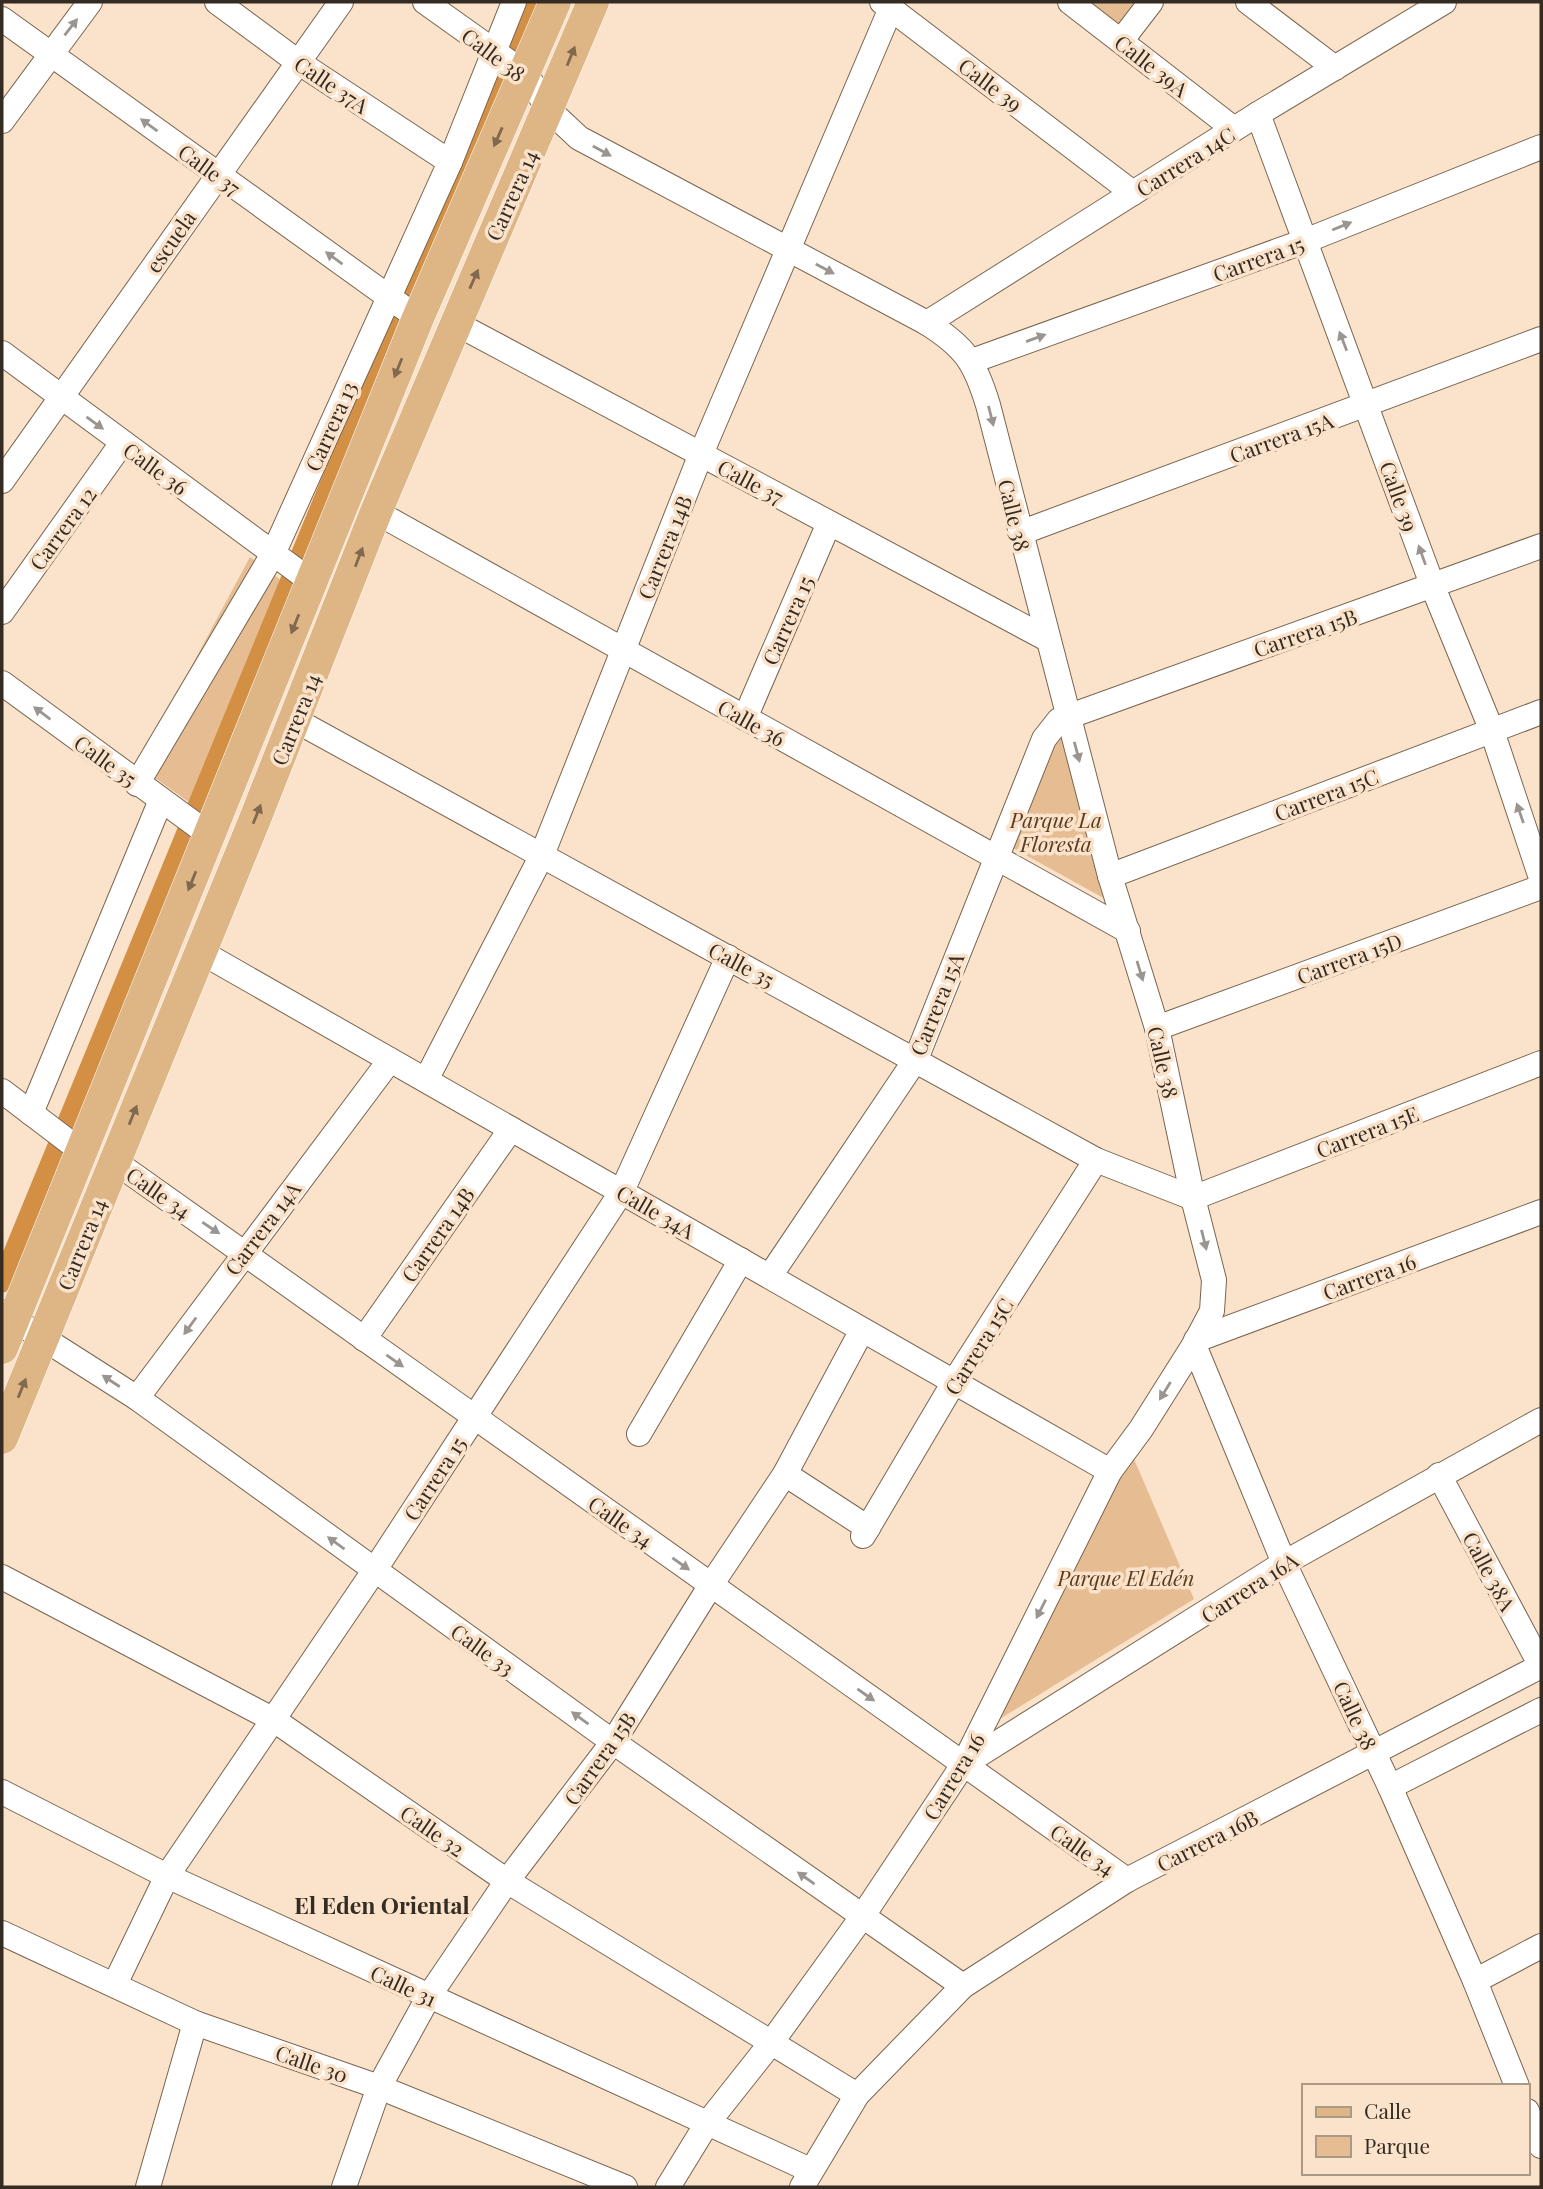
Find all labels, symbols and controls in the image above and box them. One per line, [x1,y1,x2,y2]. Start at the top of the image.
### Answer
one-way arrow [64,18,79,36]
street label: Calle 38 [456,21,532,87]
street label: Calle 39A [1110,28,1195,103]
one-way arrow [565,45,576,66]
street label: Calle 37A [289,49,375,119]
street label: Calle 39 [954,51,1028,117]
one-way arrow [140,118,158,132]
street label: Carrera 14C [1130,120,1240,202]
one-way arrow [492,126,503,147]
street label: Calle 37 [173,137,247,201]
street label: Carrera 14 [479,145,543,245]
one-way arrow [593,145,612,157]
street label: escuela [139,204,202,278]
one-way arrow [1332,221,1353,232]
street label: Carrera 15 [1209,229,1307,287]
one-way arrow [325,251,343,265]
one-way arrow [815,263,835,275]
one-way arrow [468,269,480,289]
one-way arrow [1338,331,1349,352]
one-way arrow [1026,332,1047,343]
one-way arrow [392,357,403,378]
street label: Carrera 13 [298,377,362,475]
one-way arrow [986,405,997,427]
street label: Carrera 15A [1225,405,1337,469]
one-way arrow [86,416,104,431]
street label: Calle 36 [118,435,194,501]
street label: Calle 37 [713,452,789,510]
street label: Calle 39 [1374,457,1426,535]
street label: Calle 38 [993,476,1037,554]
street label: Carrera 12 [22,481,102,575]
street label: Carrera 14B [630,491,698,603]
one-way arrow [1416,544,1427,565]
one-way arrow [353,546,364,567]
street label: Carrera 15 [755,571,819,669]
street label: Carrera 15B [1249,601,1361,663]
one-way arrow [290,614,301,635]
street label: Carrera 14 [264,669,326,769]
street label: Calle 36 [713,692,791,752]
one-way arrow [33,706,51,720]
street label: Calle 35 [69,728,143,792]
one-way arrow [1073,742,1083,763]
street label: Carrera 15C [1270,761,1382,827]
one-way arrow [1514,803,1524,824]
one-way arrow [252,804,263,825]
park label: Parque La Floresta [1009,805,1102,857]
one-way arrow [187,871,198,892]
street label: Carrera 15D [1293,926,1405,990]
street label: Calle 35 [704,935,780,993]
street label: Carrera 15A [903,948,970,1059]
one-way arrow [1135,961,1145,982]
street label: Calle 38 [1142,1023,1186,1101]
street label: Carrera 15E [1312,1099,1422,1163]
one-way arrow [127,1105,139,1125]
street label: Calle 34 [121,1160,197,1224]
street label: Carrera 14A [218,1175,307,1280]
street label: Calle 34A [612,1177,701,1245]
street label: Carrera 14B [394,1181,480,1287]
street label: Carrera 14 [50,1194,112,1294]
one-way arrow [202,1221,220,1235]
one-way arrow [1199,1229,1210,1251]
street label: Carrera 16 [1319,1246,1420,1306]
street label: Carrera 15C [937,1292,1019,1400]
one-way arrow [183,1317,197,1335]
one-way arrow [386,1354,404,1368]
one-way arrow [102,1375,121,1388]
one-way arrow [17,1377,28,1398]
one-way arrow [1159,1381,1172,1401]
street label: Carrera 15 [396,1431,472,1525]
street label: Calle 34 [583,1489,659,1553]
street label: Calle 38A [1457,1526,1523,1616]
one-way arrow [327,1536,345,1550]
street label: Carrera 16A [1195,1545,1304,1629]
one-way arrow [672,1557,690,1571]
park label: Parque El Edén [1056,1563,1195,1591]
one-way arrow [1035,1599,1047,1619]
street label: Calle 33 [446,1617,520,1681]
street label: Calle 38 [1328,1676,1384,1754]
one-way arrow [857,1688,875,1702]
street label: Carrera 15B [557,1706,641,1810]
one-way arrow [571,1712,589,1726]
street label: Carrera 16 [916,1727,990,1825]
street label: Calle 32 [395,1798,471,1862]
street label: Carrera 16B [1152,1802,1262,1878]
street label: Calle 34 [1045,1817,1121,1881]
one-way arrow [797,1871,815,1885]
district label: El Eden Oriental [294,1889,470,1920]
street label: Calle 31 [366,1958,442,2013]
street label: Calle 30 [272,2038,352,2088]
legend [1302,2084,1529,2175]
text: Calle [1364,2096,1411,2124]
text: Parque [1364,2131,1430,2159]

